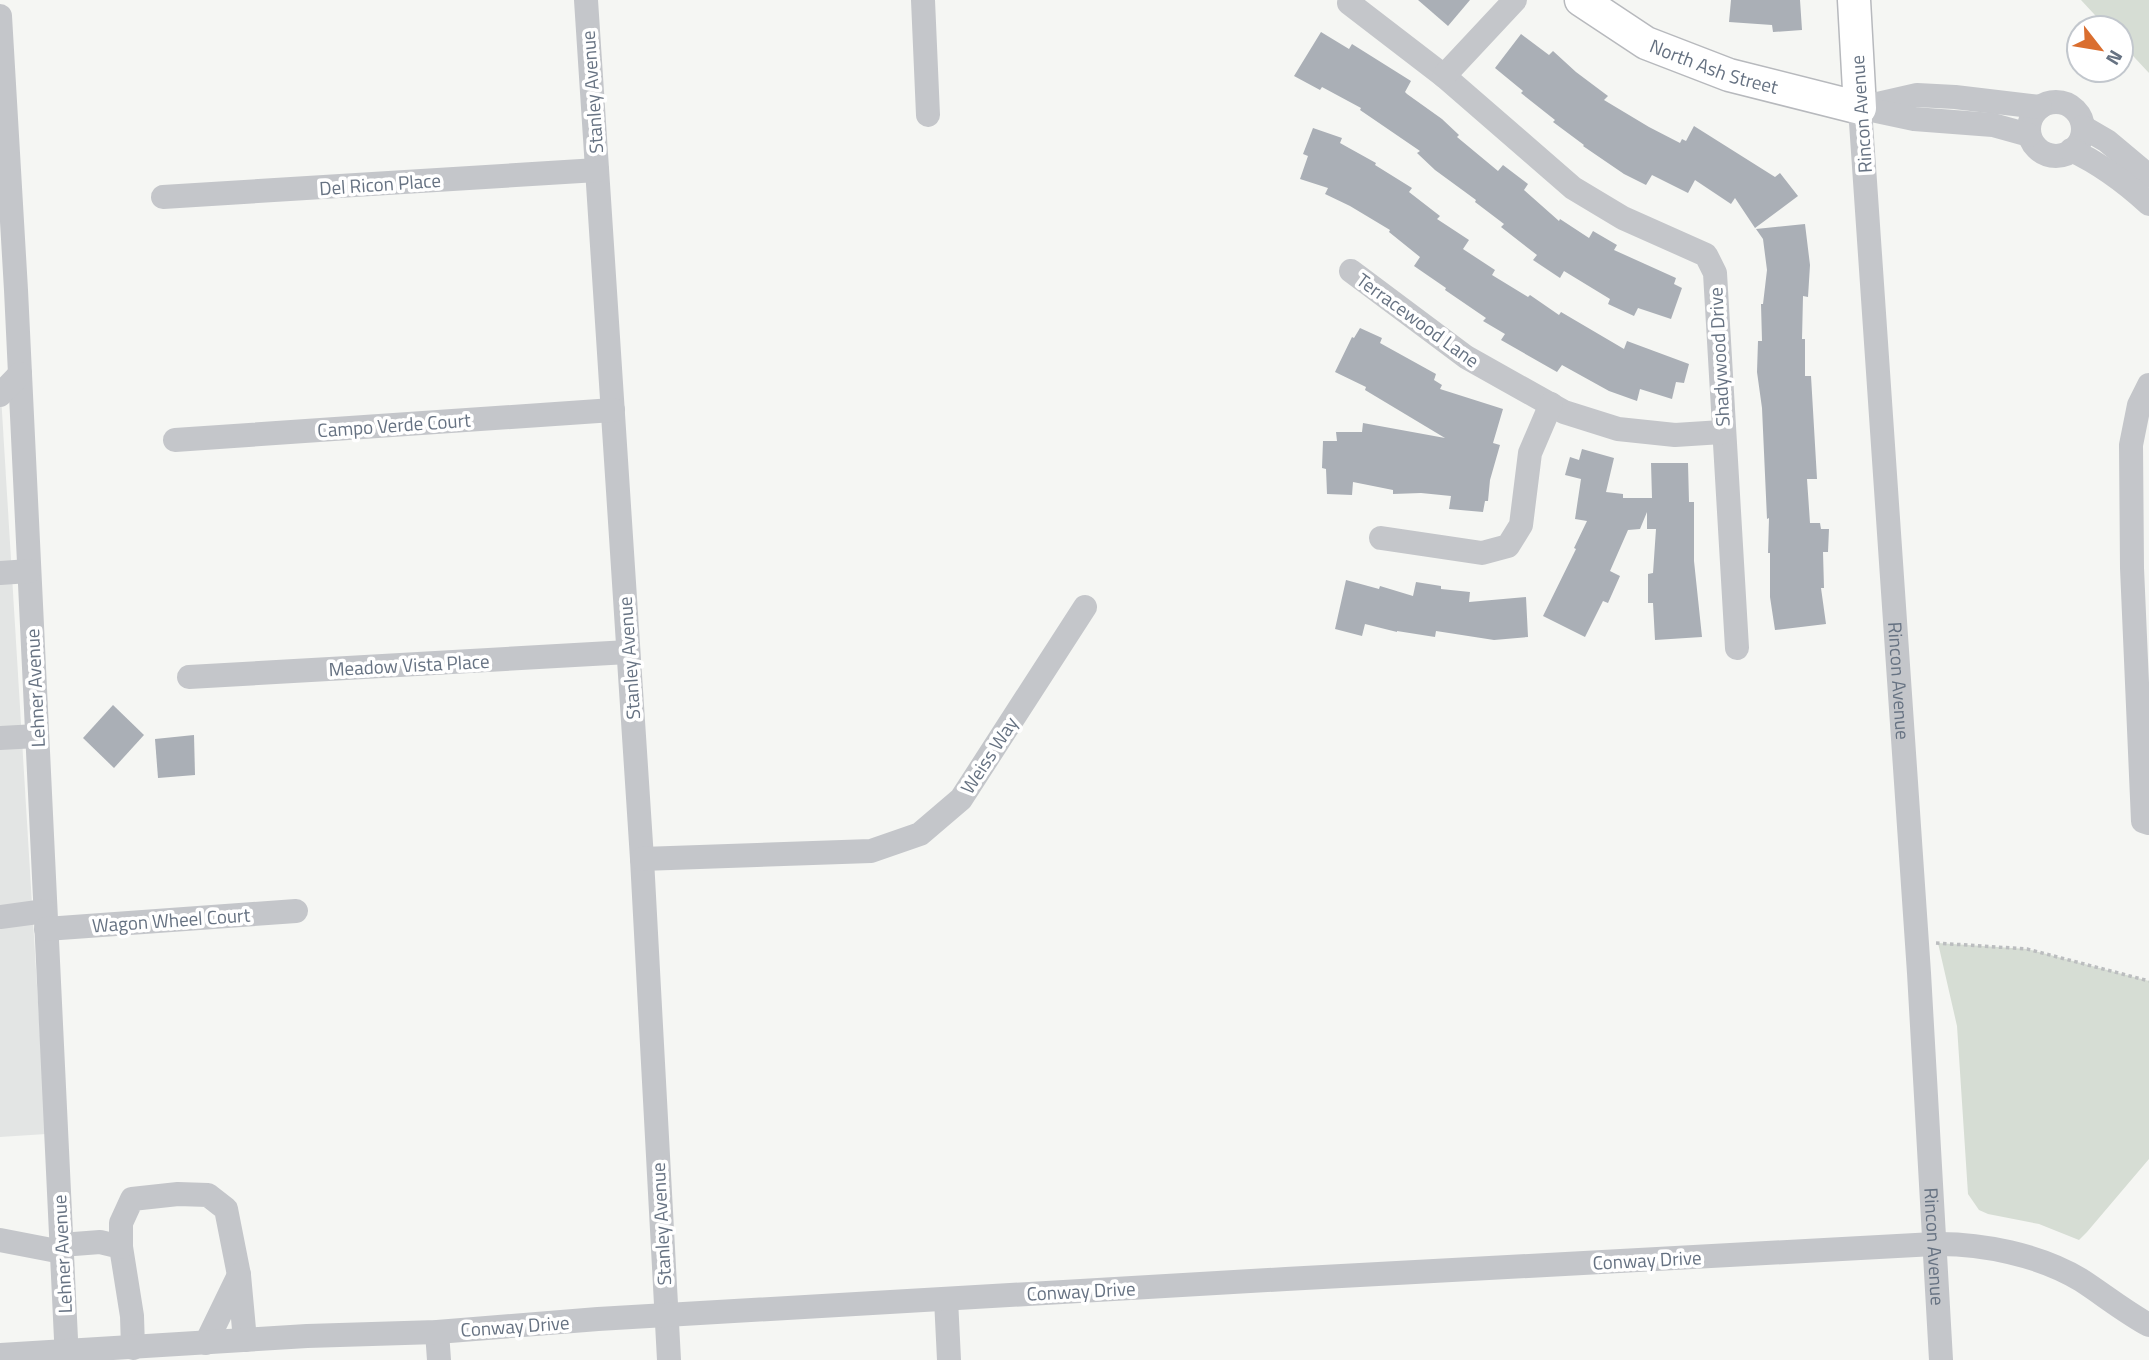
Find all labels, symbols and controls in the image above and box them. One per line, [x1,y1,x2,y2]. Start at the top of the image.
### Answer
north arrow [2065,14,2135,84]
street label: Stanley Avenue [573,30,610,154]
street label: North Ash Street [1646,31,1782,101]
text: N [2099,45,2131,71]
street label: Rincon Avenue [1842,54,1879,174]
street label: Del Ricon Place [318,165,442,202]
street label: Terracewood Lane [1351,265,1486,374]
street label: Shadywood Drive [1700,287,1737,427]
street label: Campo Verde Court [316,405,472,444]
street label: Stanley Avenue [610,596,647,720]
street label: Rincon Avenue [1881,621,1918,741]
street label: Lehner Avenue [17,628,52,748]
street label: Meadow Vista Place [328,646,490,683]
street label: Weiss Way [953,710,1024,799]
street label: Wagon Wheel Court [91,899,251,939]
street label: Stanley Avenue [643,1162,678,1286]
street label: Rincon Avenue [1917,1187,1953,1306]
street label: Lehner Avenue [44,1194,79,1314]
street label: Conway Drive [1592,1242,1702,1277]
street label: Conway Drive [1026,1273,1136,1308]
street label: Conway Drive [460,1307,570,1344]

